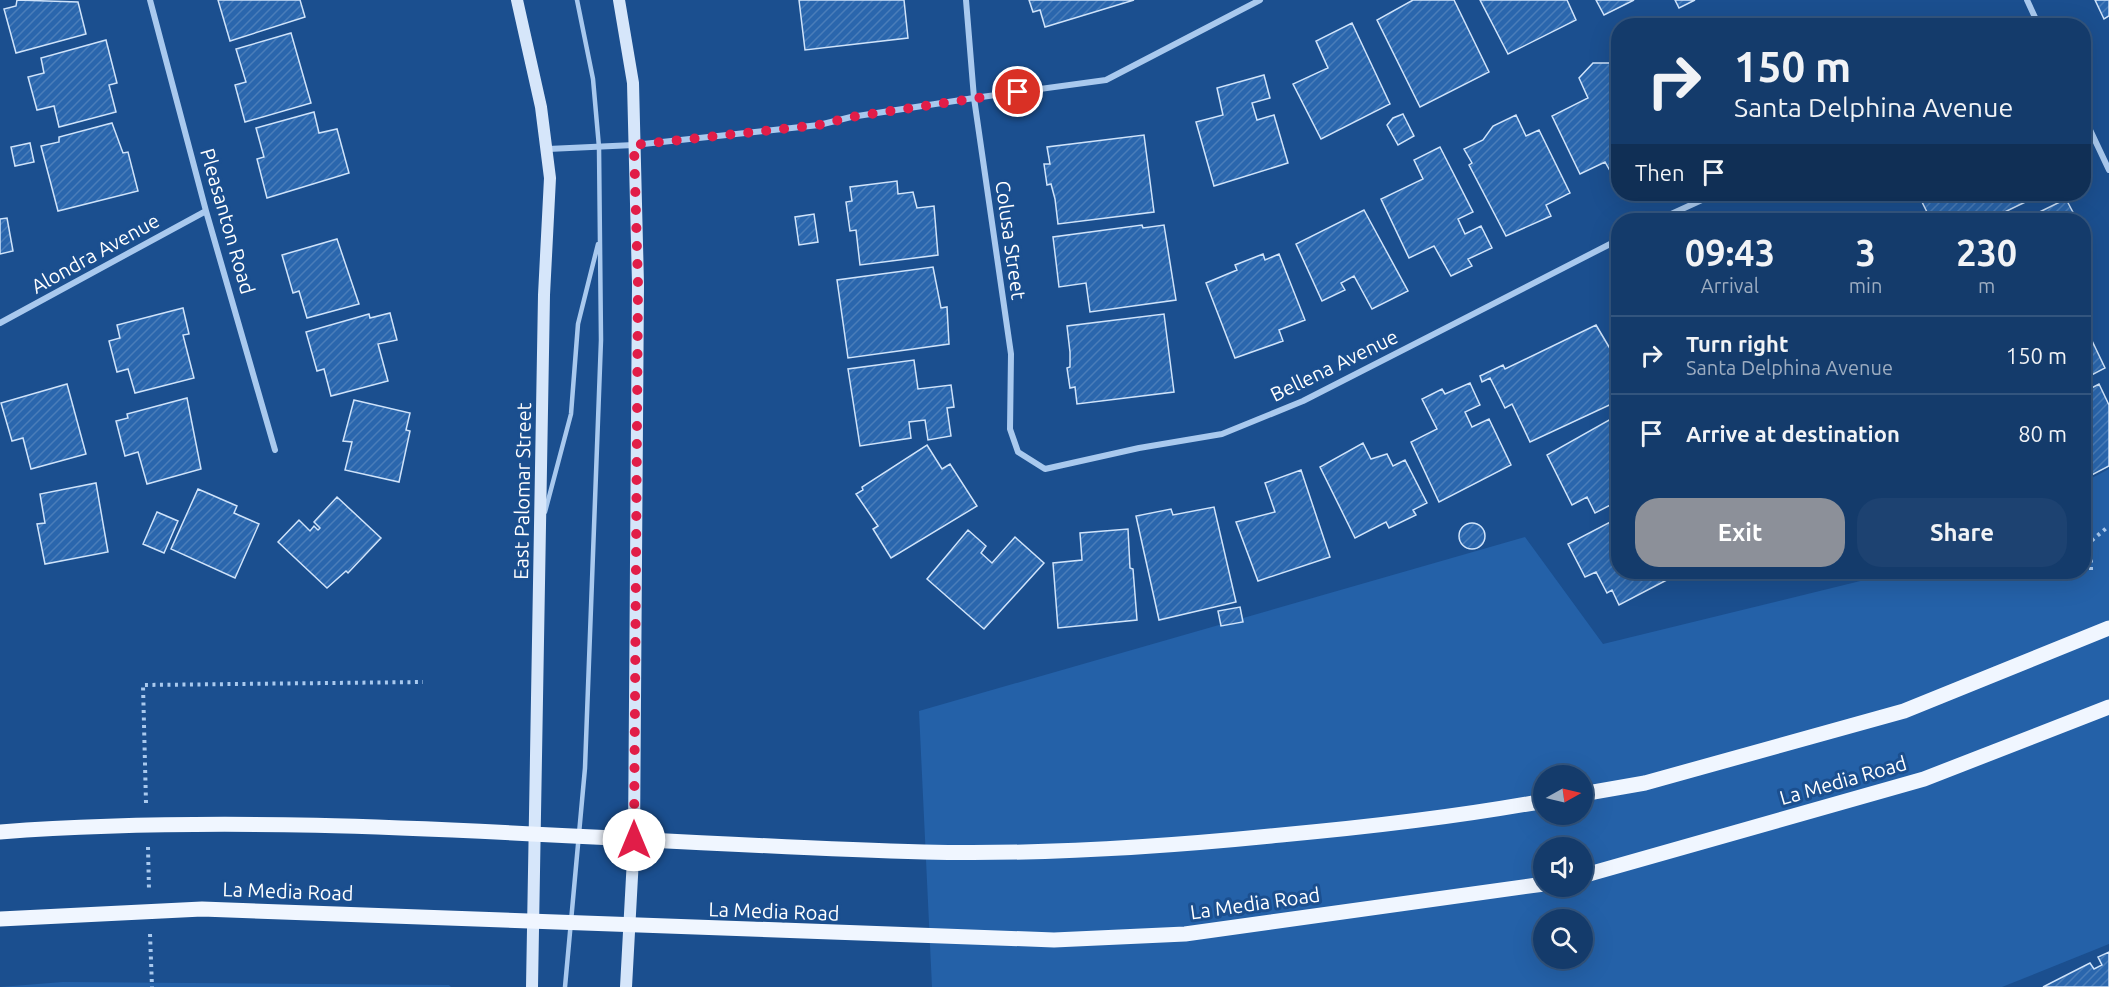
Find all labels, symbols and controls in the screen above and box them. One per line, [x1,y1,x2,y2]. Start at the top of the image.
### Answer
icon: right [1635,42,1713,120]
text: 150 m [1734,43,1851,90]
pin [992,66,1043,117]
icon: arrive [1001,75,1034,108]
text: Santa Delphina Avenue [1734,92,2013,122]
street label: Pleasanton Road [196,145,260,297]
icon: arrive [1697,156,1730,189]
text: Then [1635,160,1685,185]
street label: Colusa Street [991,179,1031,301]
street label: Alondra Avenue [27,208,163,298]
text: 09:43 [1685,232,1775,273]
text: 3 [1855,232,1876,273]
text: 230 [1956,232,2017,273]
text: Arrival [1701,274,1759,297]
text: min [1849,274,1882,297]
text: m [1978,274,1995,297]
street label: Bellena Avenue [1267,324,1401,406]
text: Turn right [1686,331,1788,356]
icon: right [1635,339,1668,372]
text: 150 m [2006,343,2067,368]
text: Santa Delphina Avenue [1686,356,1893,379]
street label: East Palomar Street [509,402,535,580]
icon: arrive [1635,417,1668,450]
text: Arrive at destination [1686,421,1900,446]
text: 80 m [2018,421,2067,446]
button: Exit [1635,498,1845,567]
button: Share [1857,498,2067,567]
street label: La Media Road [1777,751,1909,809]
north arrow [1533,765,1593,825]
map controls [1533,765,1593,969]
position arrow [602,808,666,872]
button: sound [1533,837,1593,897]
street label: La Media Road [222,877,354,905]
street label: La Media Road [1189,882,1321,924]
street label: La Media Road [708,897,840,925]
button: search [1533,909,1593,969]

